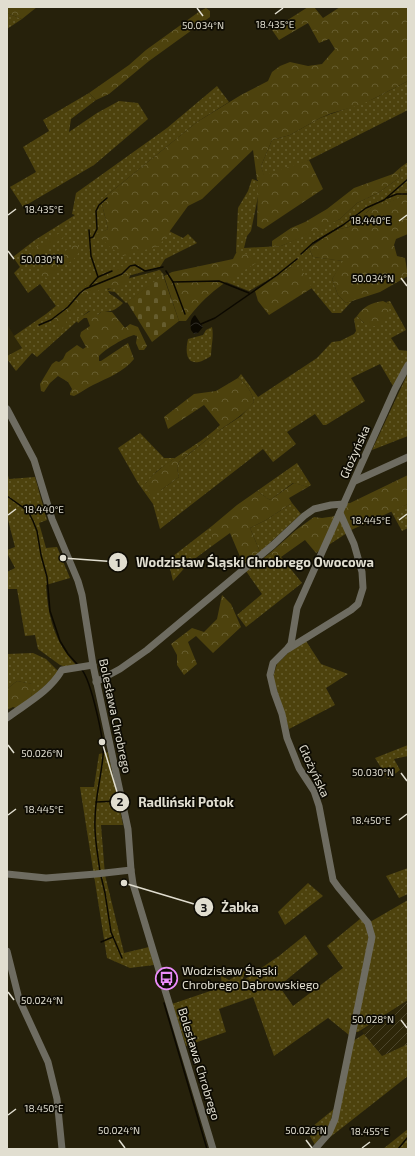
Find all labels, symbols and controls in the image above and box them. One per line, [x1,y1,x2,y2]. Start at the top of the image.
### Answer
text: 18.435°E [256,18,295,30]
text: 50.034°N [182,19,224,31]
text: 18.435°E [25,203,64,215]
text: 18.440°E [351,214,391,226]
text: 50.030°N [21,253,63,265]
text: 50.034°N [352,272,394,284]
street label: Głożyńska [336,423,372,480]
text: 18.440°E [24,503,64,515]
text: 18.445°E [351,514,391,526]
callout: Wodzisław Śląski Chrobrego Owocowa [108,550,382,575]
text: Wodzisław Śląski Chrobrego Owocowa [136,553,374,570]
text: 1 [115,555,121,569]
street label: Bolesława Chrobrego [97,657,135,774]
street label: Głożyńska [297,742,333,799]
text: 50.026°N [21,747,63,759]
text: 50.030°N [352,766,394,778]
callout: Radliński Potok [110,790,241,815]
text: 2 [117,794,124,808]
text: Radliński Potok [138,794,235,810]
text: 18.445°E [24,803,64,815]
text: 18.450°E [351,814,391,826]
callout: Żabka [194,895,267,920]
text: Żabka [221,899,259,915]
text: 3 [201,900,208,914]
place label: Wodzisław Śląski Chrobrego Dąbrowskiego [182,963,319,991]
bus stop icon: Wodzisław Śląski Chrobrego Dąbrowskiego [154,965,180,991]
text: 50.024°N [21,994,63,1006]
street label: Bolesława Chrobrego [176,1006,224,1122]
text: 50.028°N [352,1013,394,1025]
text: 18.450°E [24,1102,64,1114]
text: 50.024°N [98,1124,140,1136]
text: 50.026°N [285,1124,327,1136]
text: 18.455°E [351,1125,390,1137]

